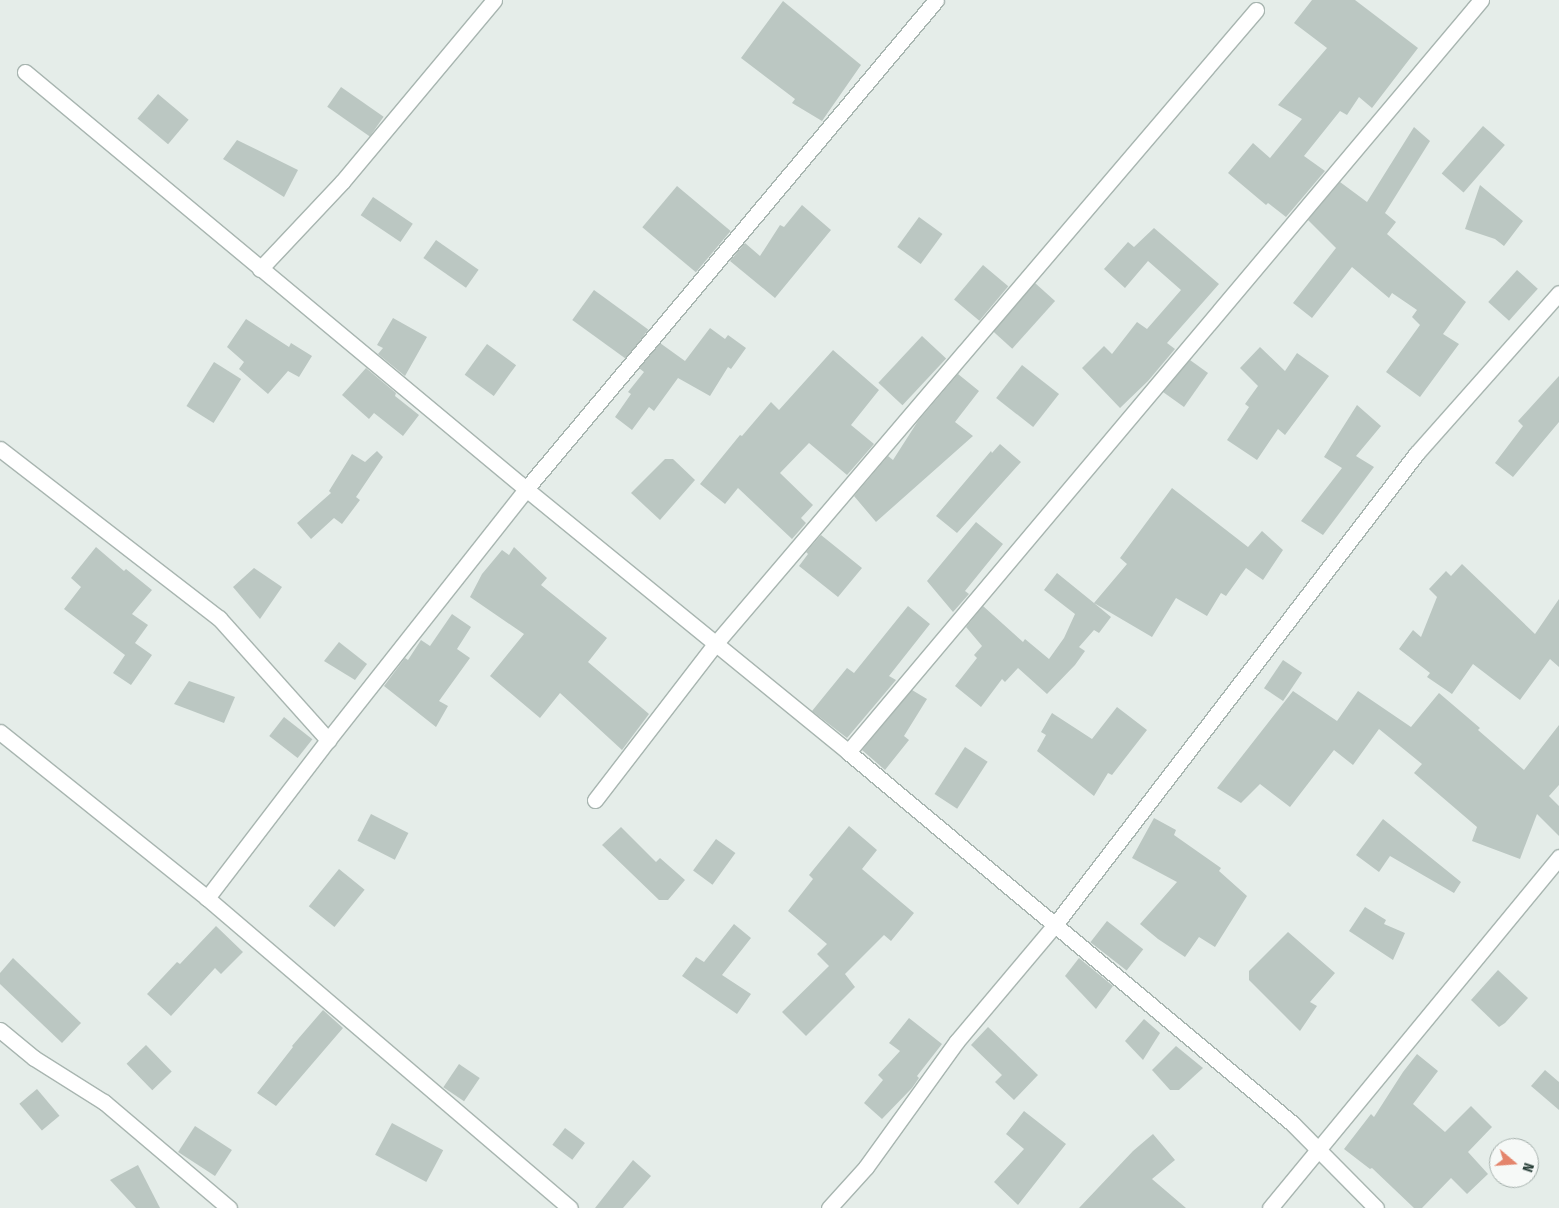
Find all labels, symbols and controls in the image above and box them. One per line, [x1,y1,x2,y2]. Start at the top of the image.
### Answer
north arrow [1489,1138,1539,1188]
text: N [1518,1161,1537,1174]

